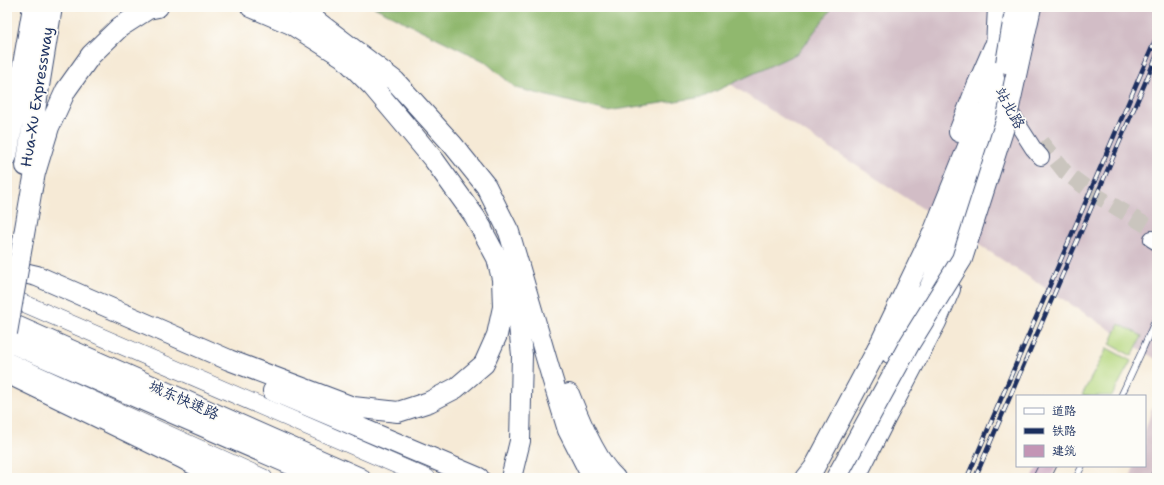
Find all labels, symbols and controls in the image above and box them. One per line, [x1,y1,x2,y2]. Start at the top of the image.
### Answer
street label: Hua-Xu Expressway [16,25,58,169]
street label: 站北路 [990,83,1030,133]
street label: 城东快速路 [146,376,222,424]
legend [1016,395,1146,467]
text: 道路 [1052,403,1076,419]
text: 铁路 [1052,423,1076,439]
text: 建筑 [1052,443,1076,459]

